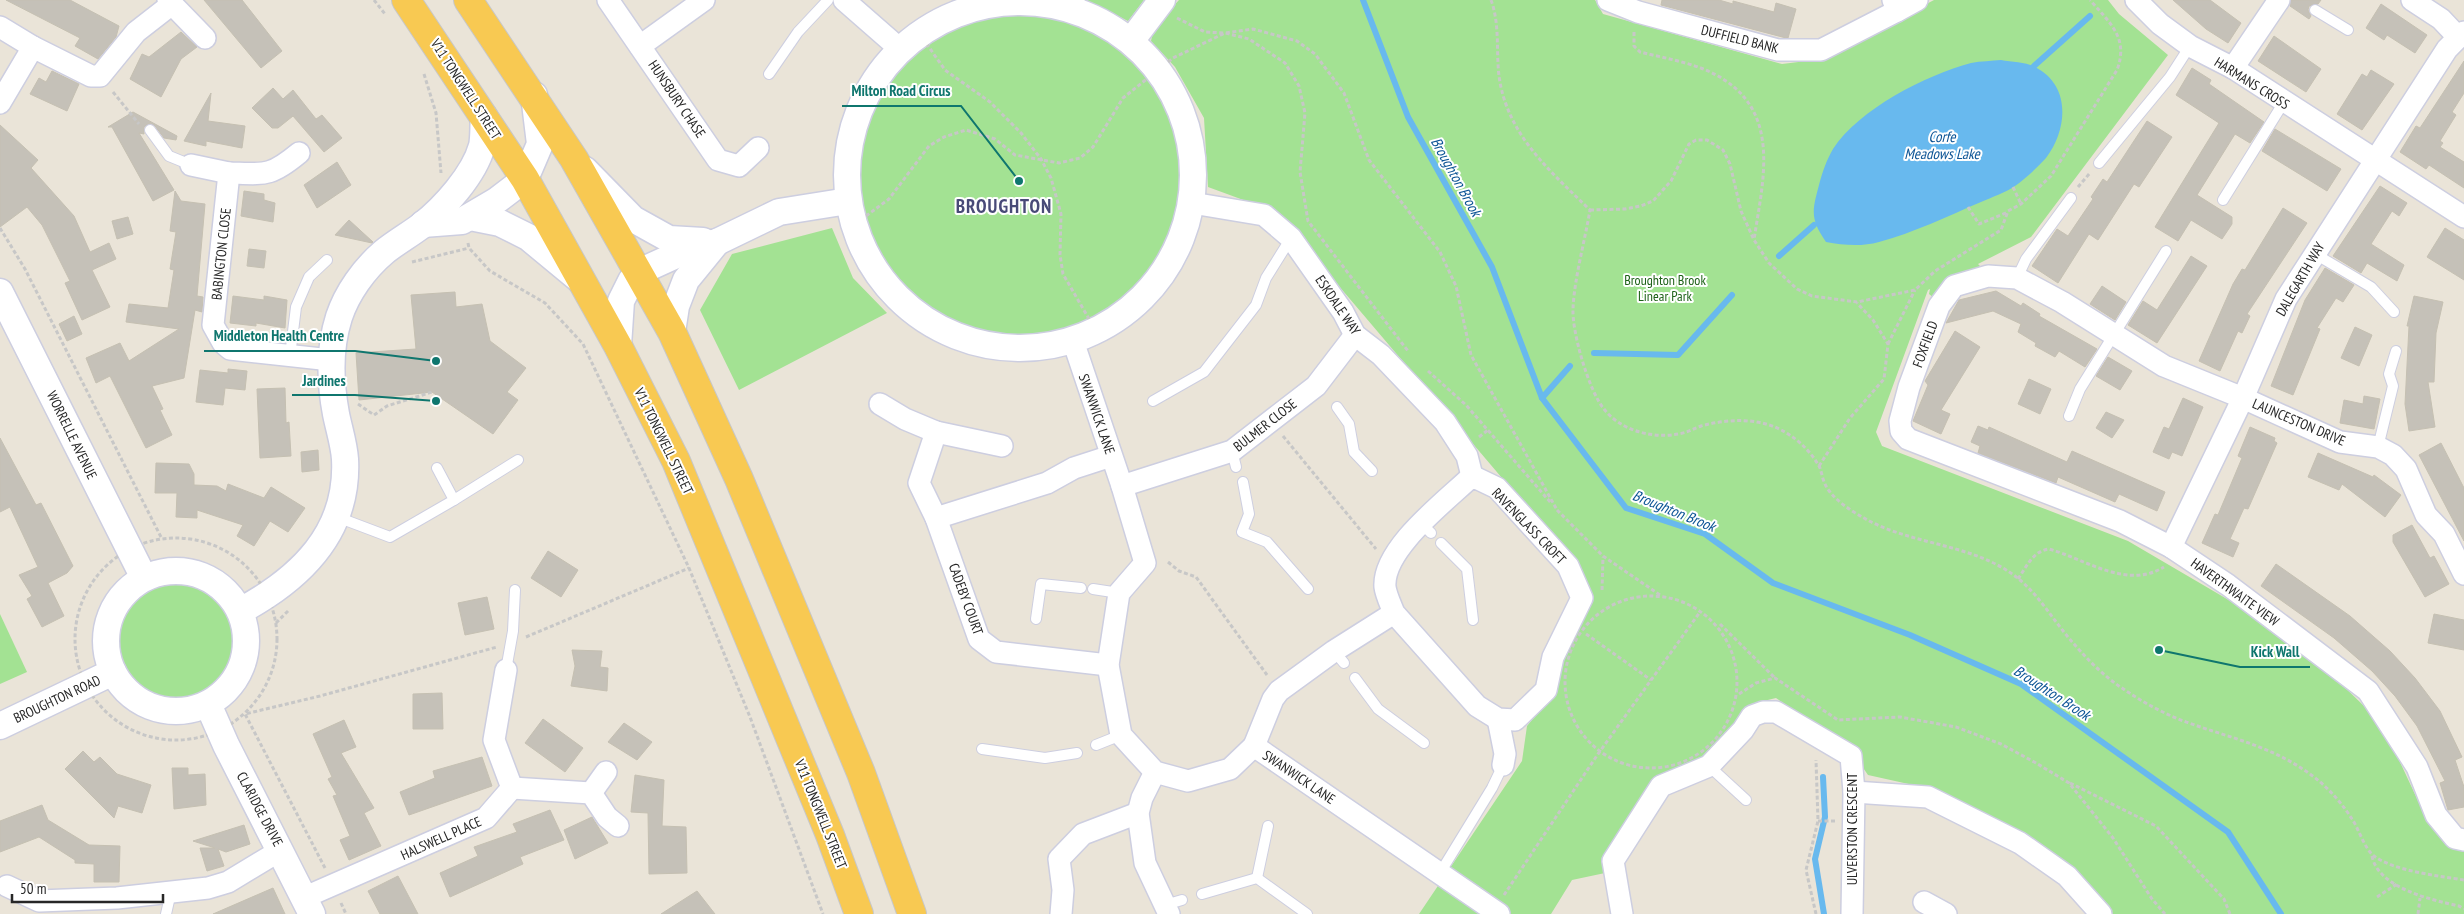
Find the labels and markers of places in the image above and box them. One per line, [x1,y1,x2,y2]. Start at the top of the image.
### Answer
callout: Milton Road Circus [842,76,961,106]
callout: Middleton Health Centre [204,321,355,351]
callout: Jardines [292,365,355,395]
callout: Kick Wall [2240,637,2310,667]

